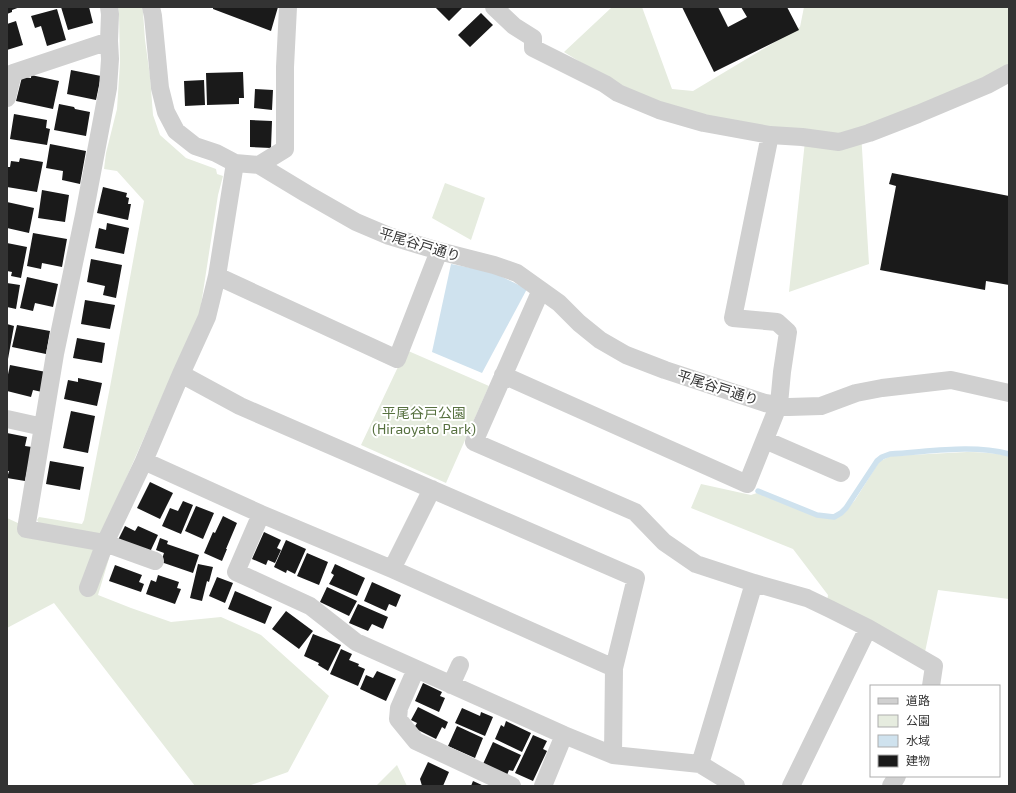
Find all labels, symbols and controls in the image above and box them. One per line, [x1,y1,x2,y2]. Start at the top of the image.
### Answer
street label: 平尾谷戸通り [377,224,463,264]
street label: 平尾谷戸通り [675,366,761,408]
park label: 平尾谷戸公園 (Hiraoyato Park) [372,404,476,437]
legend [870,685,1000,777]
text: 道路 [906,693,930,707]
text: 公園 [906,713,930,727]
text: 水域 [906,733,930,747]
text: 建物 [906,753,930,767]

